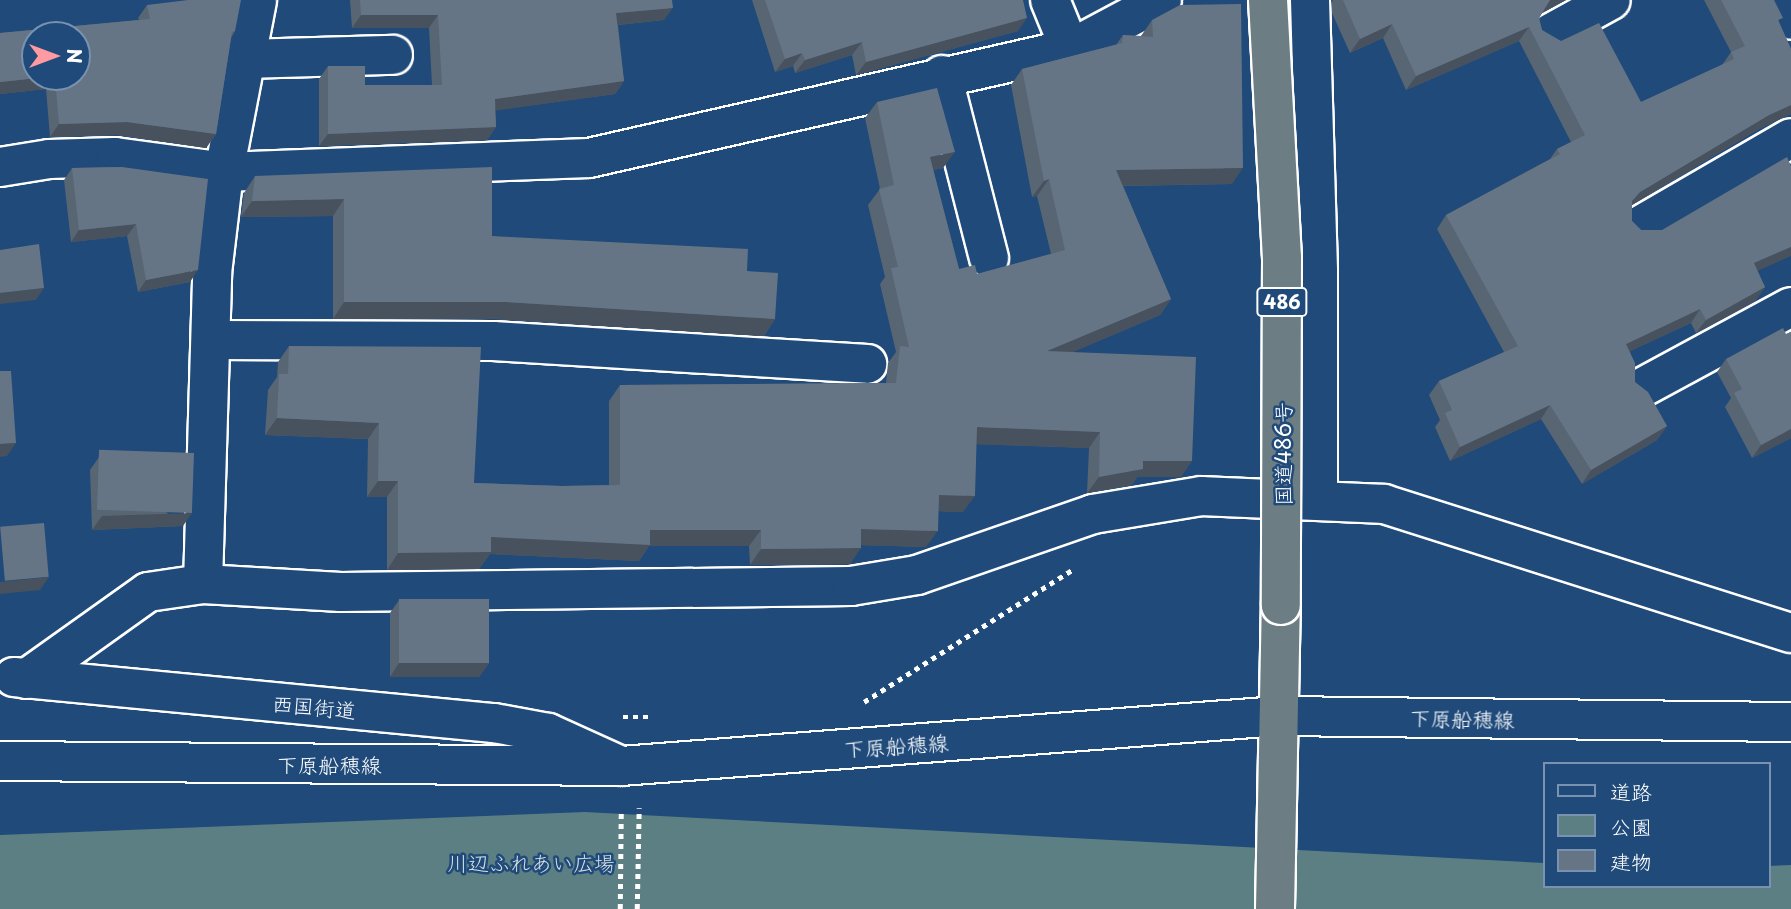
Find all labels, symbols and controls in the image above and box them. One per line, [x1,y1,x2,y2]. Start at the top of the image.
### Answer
north arrow [21,21,91,91]
text: N [61,48,89,64]
road number: 486 [1256,286,1308,318]
street label: 国道486号 [1269,402,1295,506]
street label: 西国街道 [271,690,357,722]
street label: 下原船穂線 [1409,704,1515,732]
street label: 下原船穂線 [843,729,949,761]
street label: 下原船穂線 [277,751,381,777]
legend [1542,762,1770,888]
text: 道路 [1610,775,1652,807]
text: 公園 [1610,810,1652,842]
text: 建物 [1610,845,1652,877]
park label: 川辺ふれあい広場 [447,849,615,875]

